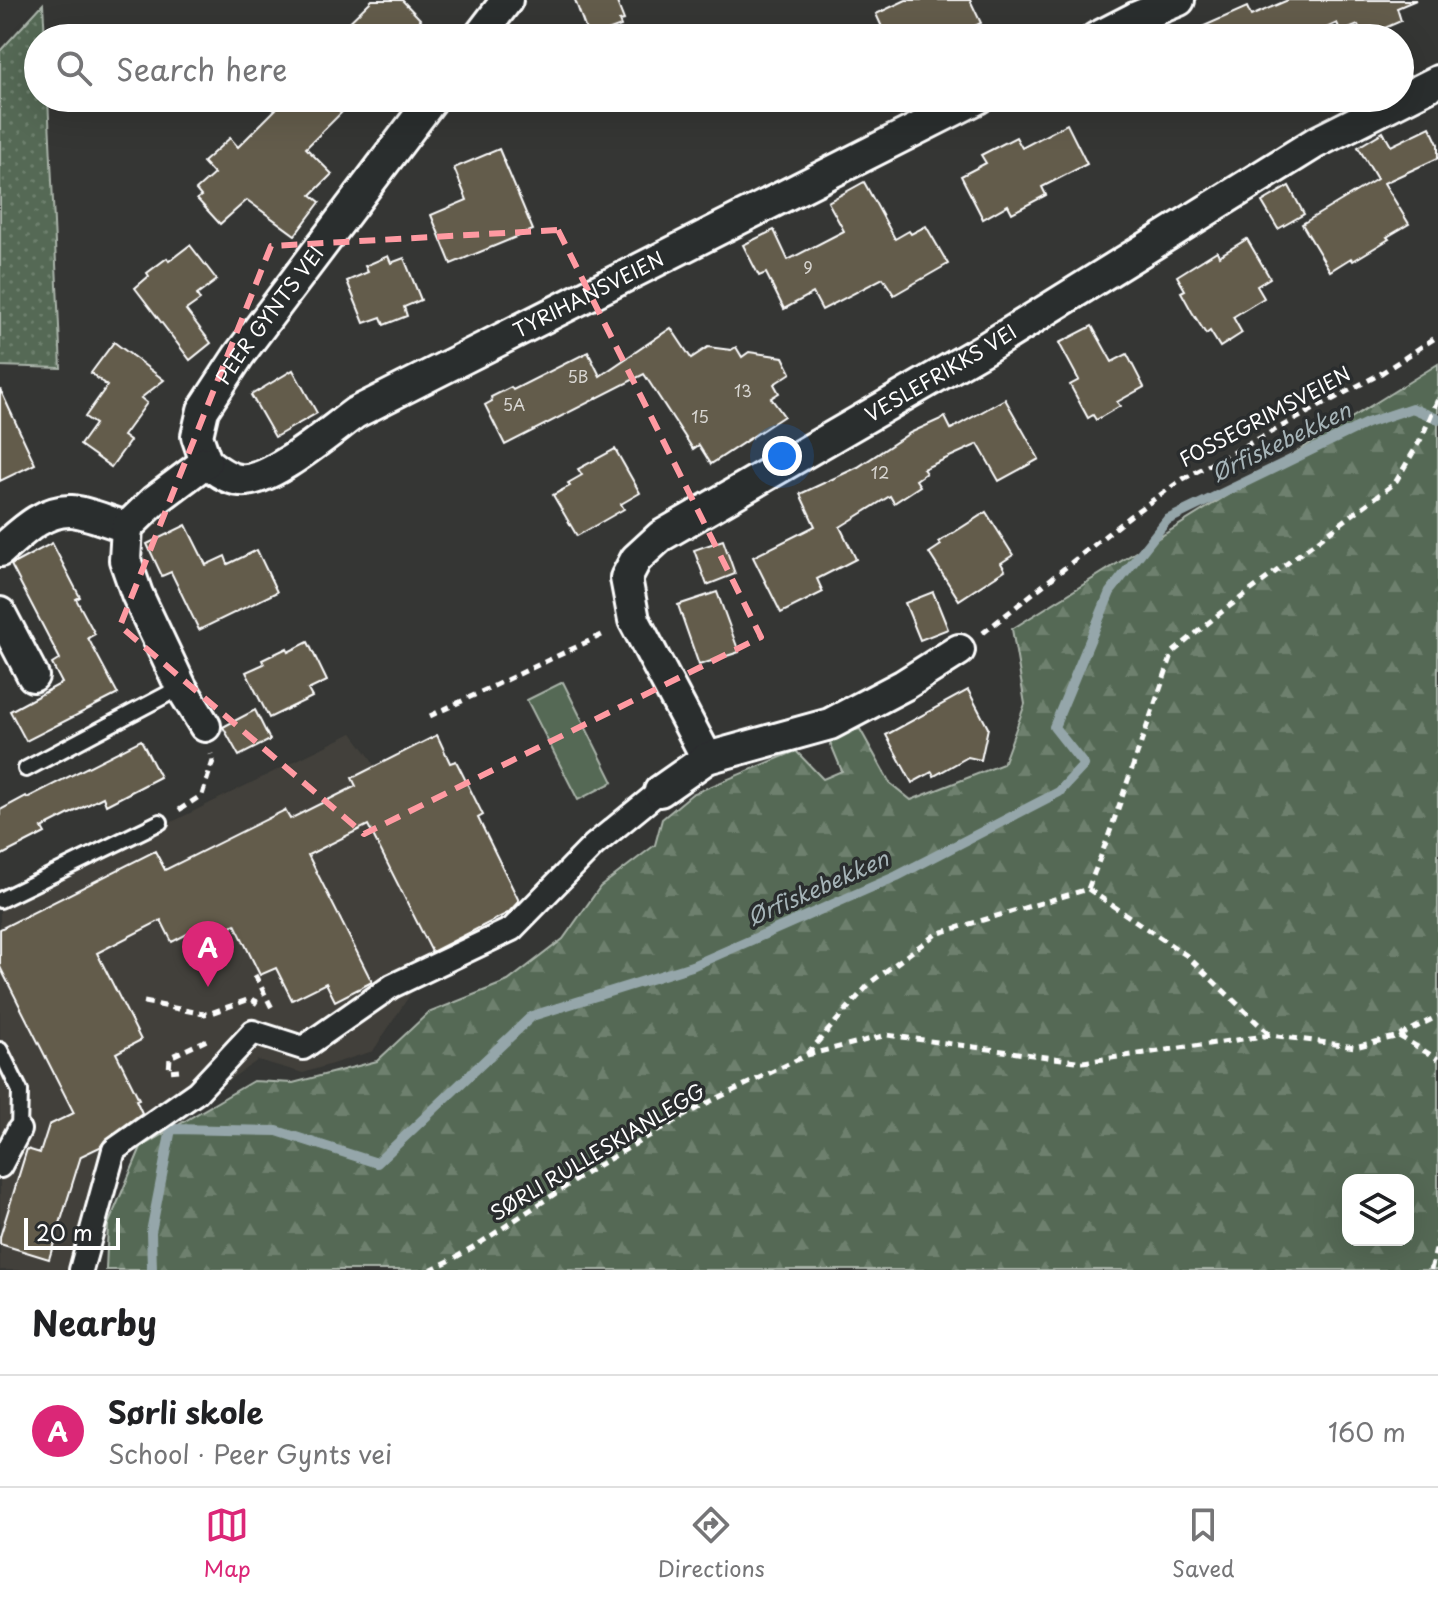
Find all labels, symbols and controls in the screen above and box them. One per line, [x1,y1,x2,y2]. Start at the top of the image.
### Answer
search box [24,24,1414,112]
icon: search [52,46,96,90]
text: Search here [116,46,288,91]
street label: PEER GYNTS VEI [208,239,330,390]
street label: TYRIHANSVEIEN [508,243,669,345]
house number: 9 [803,255,813,279]
street label: VESLEFRIKKS VEI [859,316,1022,429]
street label: FOSSEGRIMSVEIEN [1173,358,1356,474]
house number: 5B [568,364,588,388]
house number: 13 [734,378,752,402]
house number: 5A [503,392,525,416]
water label: Ørfiskebekken [1205,392,1357,489]
house number: 15 [691,404,709,428]
your location [762,436,802,476]
house number: 12 [871,460,889,484]
water label: Ørfiskebekken [741,840,895,933]
pin: A [182,921,234,987]
street label: SØRLI RULLESKIANLEGG [484,1075,711,1227]
map controls [1342,1174,1414,1246]
button: layers [1342,1174,1414,1246]
scale bar [24,1214,120,1250]
text: 20 m [36,1215,93,1248]
text: Nearby [32,1296,157,1348]
text: Sørli skole [108,1389,263,1434]
text: A [48,1412,68,1451]
text: 160 m [1328,1412,1406,1451]
text: School · Peer Gynts vei [108,1434,392,1473]
tab: Map [204,1503,251,1584]
tab: Directions [658,1503,765,1584]
tab: Saved [1172,1503,1234,1584]

